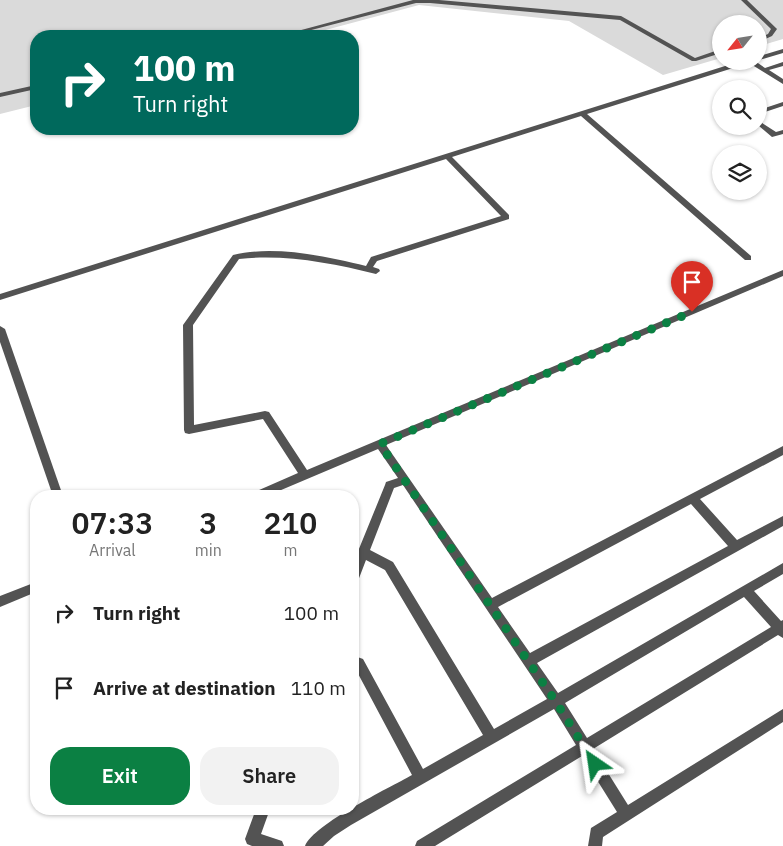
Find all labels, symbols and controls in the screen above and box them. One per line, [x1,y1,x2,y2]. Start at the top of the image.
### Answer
north arrow [712,15,768,70]
map controls [712,15,767,200]
text: 100 m [133,45,236,91]
icon: right [50,50,115,115]
button: search [712,80,767,135]
text: Turn right [133,89,228,118]
button: layers [712,145,767,200]
pin [671,261,713,312]
icon: arrive [678,268,706,296]
text: 07:33 [72,503,153,542]
text: 3 [199,503,217,542]
text: 210 [263,503,317,542]
text: Arrival [89,540,136,560]
text: min [195,540,222,560]
text: m [283,540,297,560]
icon: right [50,599,78,627]
text: Turn right [93,601,180,625]
text: 100 m [284,601,339,625]
icon: arrive [50,674,78,702]
text: Arrive at destination [93,676,276,700]
text: 110 m [291,676,346,700]
position arrow [568,737,620,789]
button: Exit [50,747,190,805]
button: Share [200,747,339,805]

